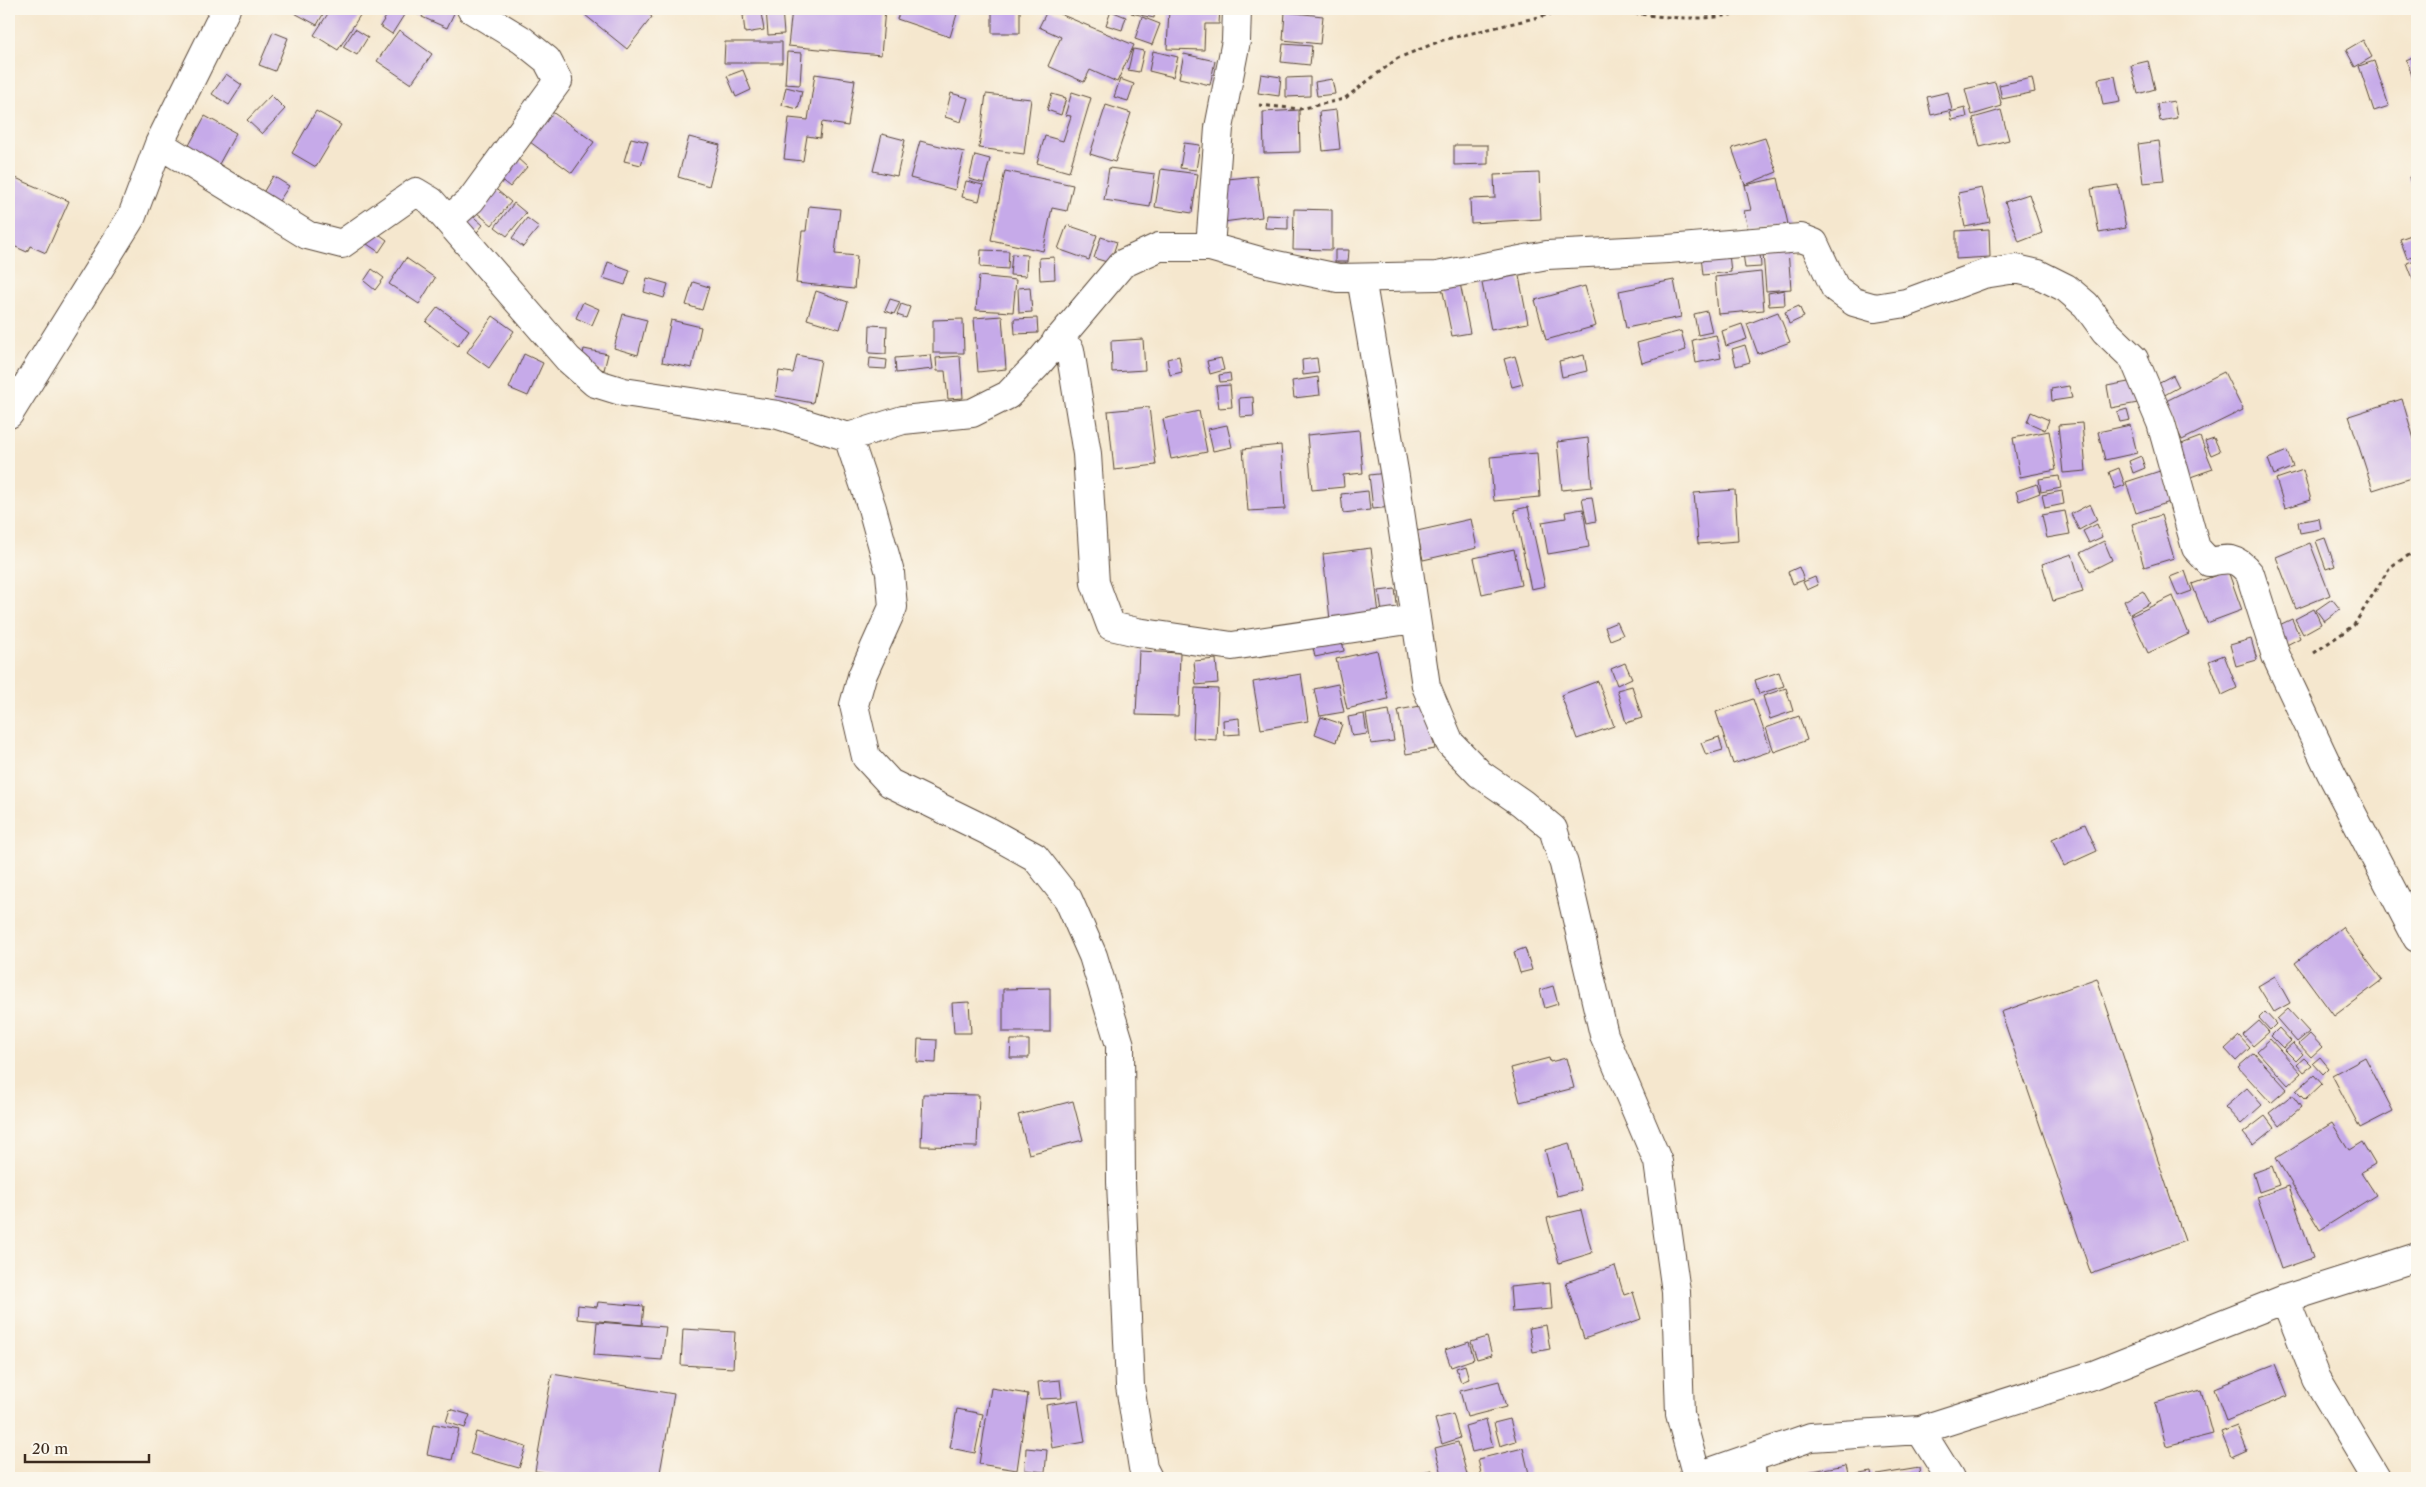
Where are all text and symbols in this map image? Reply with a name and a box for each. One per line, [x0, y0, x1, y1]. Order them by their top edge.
scale bar [25, 1432, 149, 1464]
text: 20 m [32, 1439, 68, 1458]

